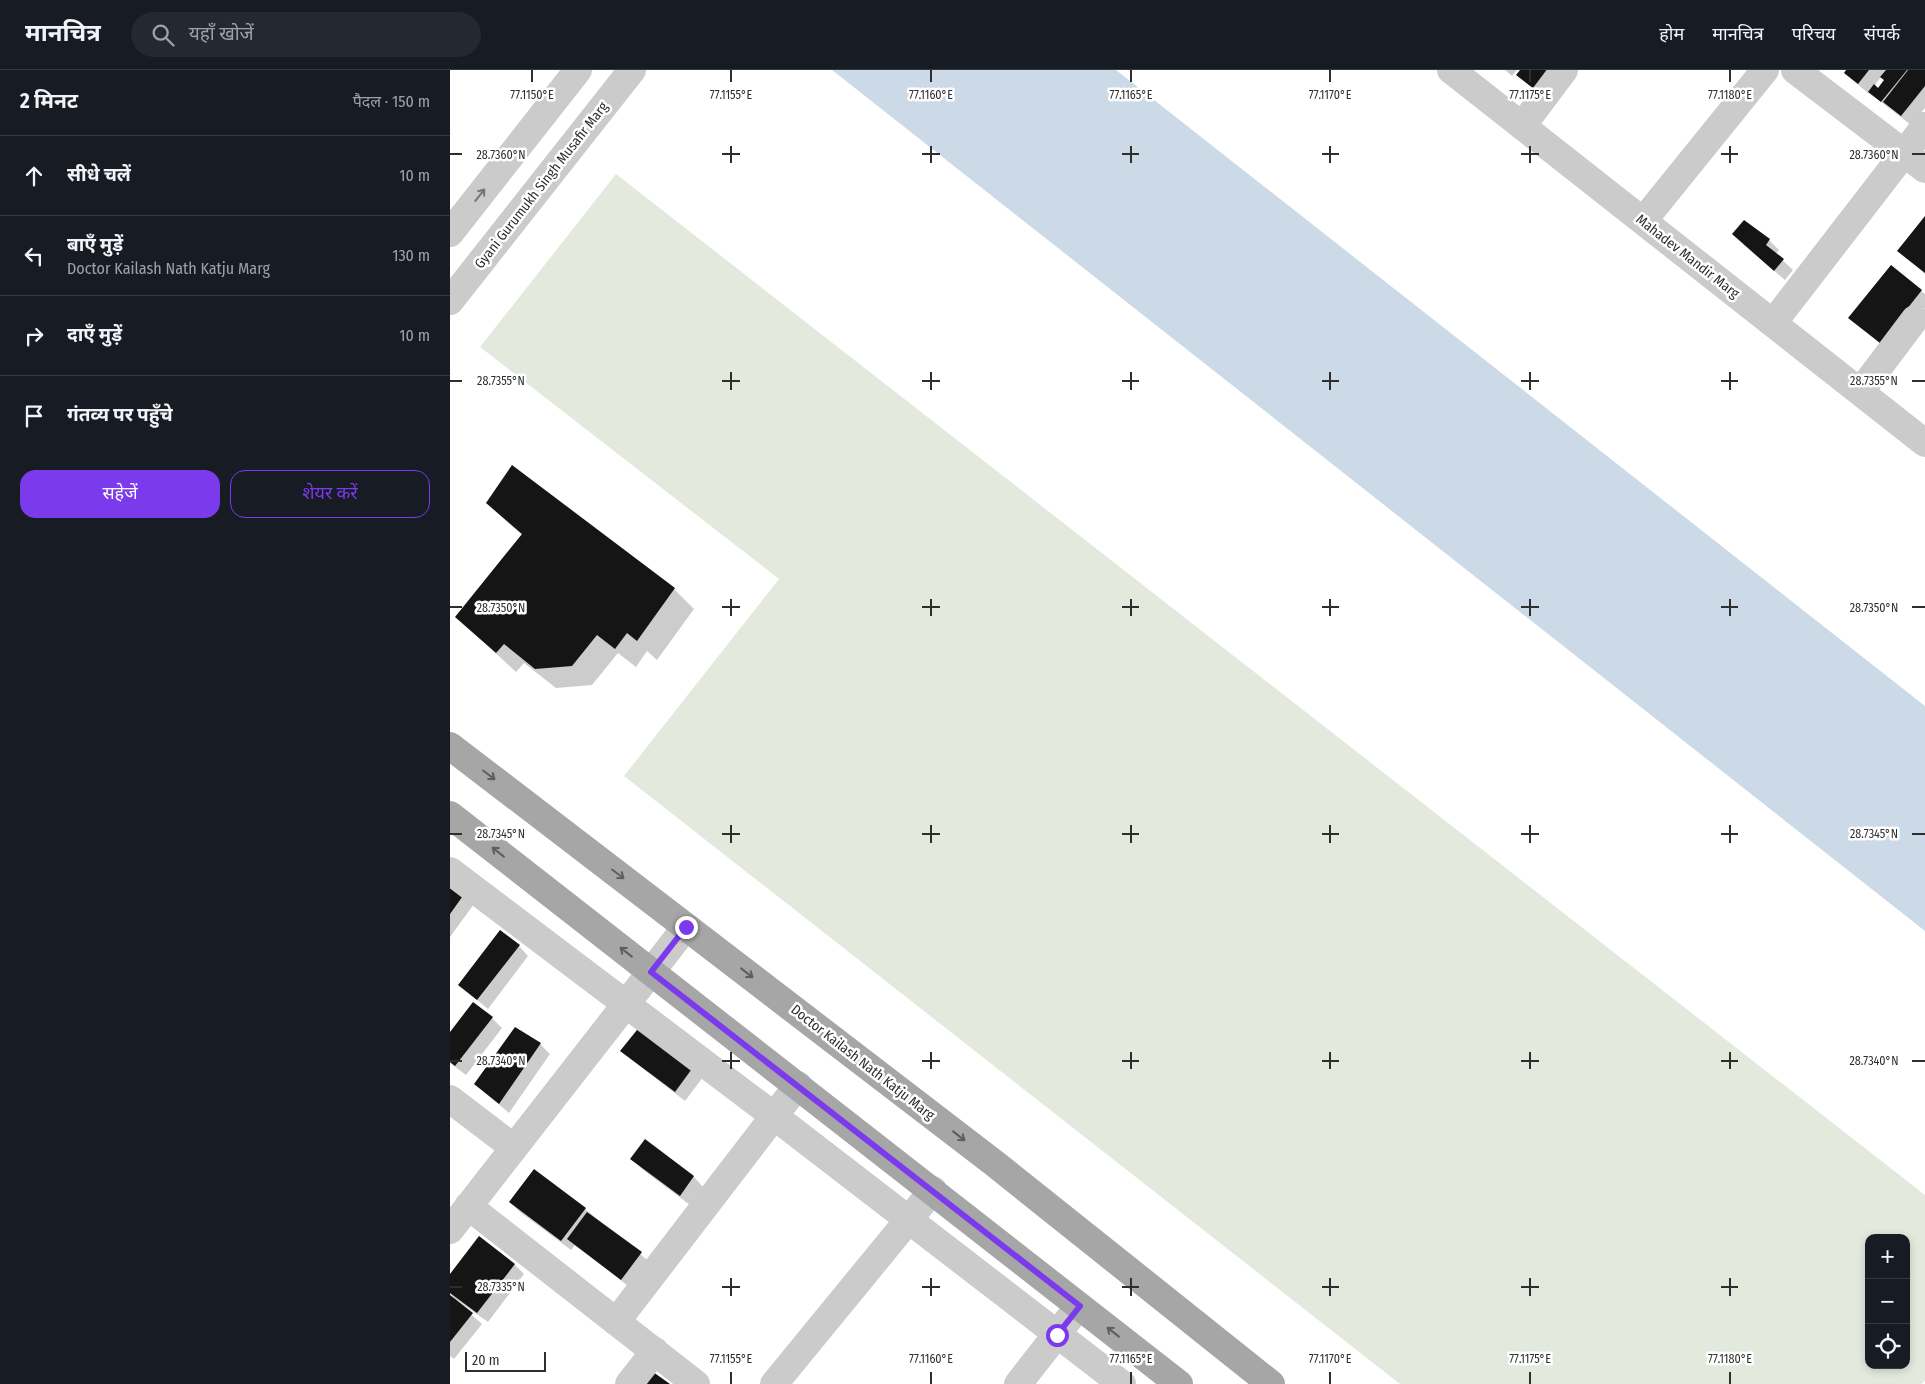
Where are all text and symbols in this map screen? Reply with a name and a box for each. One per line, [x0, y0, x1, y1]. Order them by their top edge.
search box [131, 12, 481, 57]
text: मानचित्र [25, 19, 101, 47]
icon: search [149, 21, 177, 49]
text: यहाँ खोजें [189, 22, 254, 45]
text: होम [1659, 23, 1684, 45]
text: मानचित्र [1712, 23, 1764, 45]
text: परिचय [1792, 23, 1836, 45]
text: संपर्क [1864, 23, 1900, 45]
text: 2 मिनट [20, 88, 78, 114]
text: 77.1150°E [510, 88, 554, 102]
text: 77.1155°E [710, 88, 753, 102]
text: 77.1160°E [909, 88, 953, 102]
text: 77.1165°E [1110, 88, 1153, 102]
text: 77.1170°E [1309, 88, 1352, 102]
text: 77.1175°E [1509, 88, 1551, 102]
text: 77.1180°E [1708, 88, 1752, 102]
text: पैदल · 150 m [353, 92, 430, 111]
street label: Gyani Gurumukh Singh Musafir Marg [471, 98, 612, 272]
text: 28.7360°N [476, 148, 526, 162]
text: 28.7360°N [1849, 148, 1899, 162]
icon: ahead [20, 162, 48, 190]
text: सीधे चलें [67, 163, 131, 186]
text: 10 m [399, 166, 430, 185]
one-way arrow [475, 188, 485, 202]
street label: Mahadev Mandir Marg [1633, 211, 1743, 302]
text: बाएँ मुड़ें [67, 233, 123, 256]
icon: left [20, 242, 48, 270]
text: 130 m [392, 246, 430, 265]
text: Doctor Kailash Nath Katju Marg [67, 259, 270, 278]
icon: right [20, 322, 48, 350]
text: दाएँ मुड़ें [67, 323, 122, 346]
text: 10 m [399, 326, 430, 345]
text: 28.7355°N [477, 374, 525, 388]
text: 28.7355°N [1850, 374, 1898, 388]
icon: arrive [20, 402, 48, 430]
text: गंतव्य पर पहुँचे [67, 403, 173, 426]
button: सहेजें [20, 470, 220, 518]
button: शेयर करें [230, 470, 430, 518]
text: 28.7350°N [477, 601, 525, 615]
text: 28.7350°N [1850, 601, 1898, 615]
one-way arrow [482, 770, 495, 781]
text: 28.7345°N [477, 827, 525, 841]
text: 28.7345°N [1850, 827, 1898, 841]
one-way arrow [492, 847, 505, 858]
one-way arrow [611, 869, 625, 879]
route end [675, 916, 698, 939]
one-way arrow [620, 947, 633, 958]
one-way arrow [740, 968, 754, 978]
street label: Doctor Kailash Nath Katju Marg [787, 1001, 938, 1124]
text: 28.7340°N [477, 1054, 525, 1068]
text: 28.7340°N [1850, 1054, 1898, 1068]
one-way arrow [952, 1131, 966, 1141]
map controls [1865, 1234, 1910, 1369]
button: + [1865, 1234, 1910, 1279]
button: − [1865, 1279, 1910, 1324]
text: 28.7335°N [477, 1280, 525, 1294]
route start [1046, 1324, 1069, 1347]
button: locate [1865, 1324, 1910, 1369]
one-way arrow [1107, 1327, 1120, 1338]
scale bar [465, 1349, 546, 1372]
text: 20 m [472, 1352, 500, 1369]
text: 77.1155°E [710, 1352, 753, 1366]
text: 77.1160°E [909, 1352, 953, 1366]
text: 77.1165°E [1110, 1352, 1153, 1366]
text: 77.1170°E [1309, 1352, 1352, 1366]
text: 77.1175°E [1509, 1352, 1551, 1366]
text: 77.1180°E [1708, 1352, 1752, 1366]

